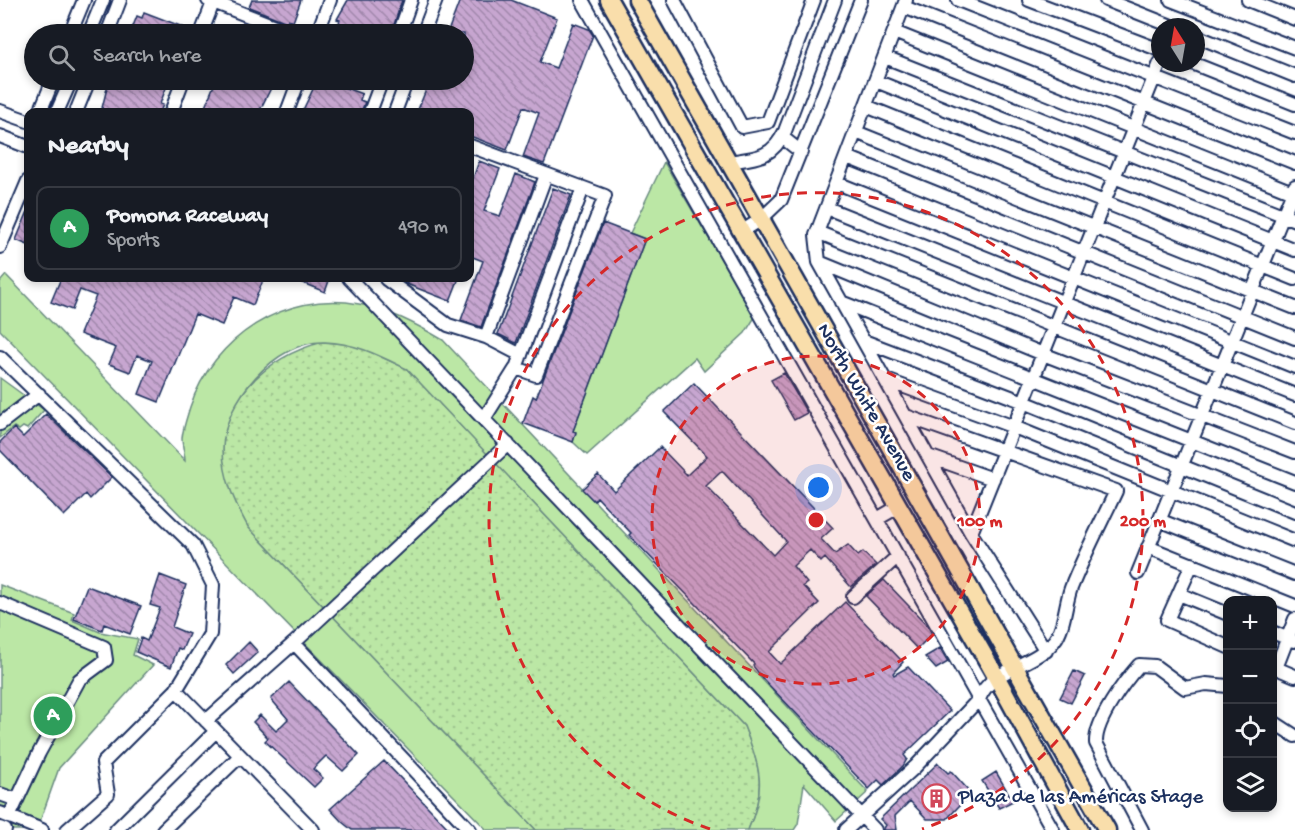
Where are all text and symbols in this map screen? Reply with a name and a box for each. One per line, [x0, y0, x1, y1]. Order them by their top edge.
north arrow [1151, 18, 1205, 72]
search box [24, 24, 474, 90]
icon: search [45, 41, 78, 74]
text: Search here [93, 44, 201, 70]
text: Nearby [48, 132, 129, 163]
text: Pomona Raceway [107, 204, 268, 230]
text: A [64, 217, 75, 240]
text: 490 m [398, 217, 448, 240]
text: Sports [107, 230, 159, 253]
street label: North White Avenue [810, 320, 921, 487]
your location [804, 473, 833, 502]
centre of rings [806, 510, 826, 530]
text: 100 m [957, 512, 1003, 533]
text: 200 m [1120, 512, 1166, 533]
map controls [1223, 596, 1277, 812]
button: + [1223, 596, 1277, 650]
button: − [1223, 650, 1277, 704]
pin: A [34, 694, 72, 738]
button: locate [1223, 704, 1277, 758]
button: layers [1223, 758, 1277, 812]
building icon: Plaza de las Américas Stage [921, 782, 953, 814]
place label: Plaza de las Américas Stage [957, 786, 1204, 811]

